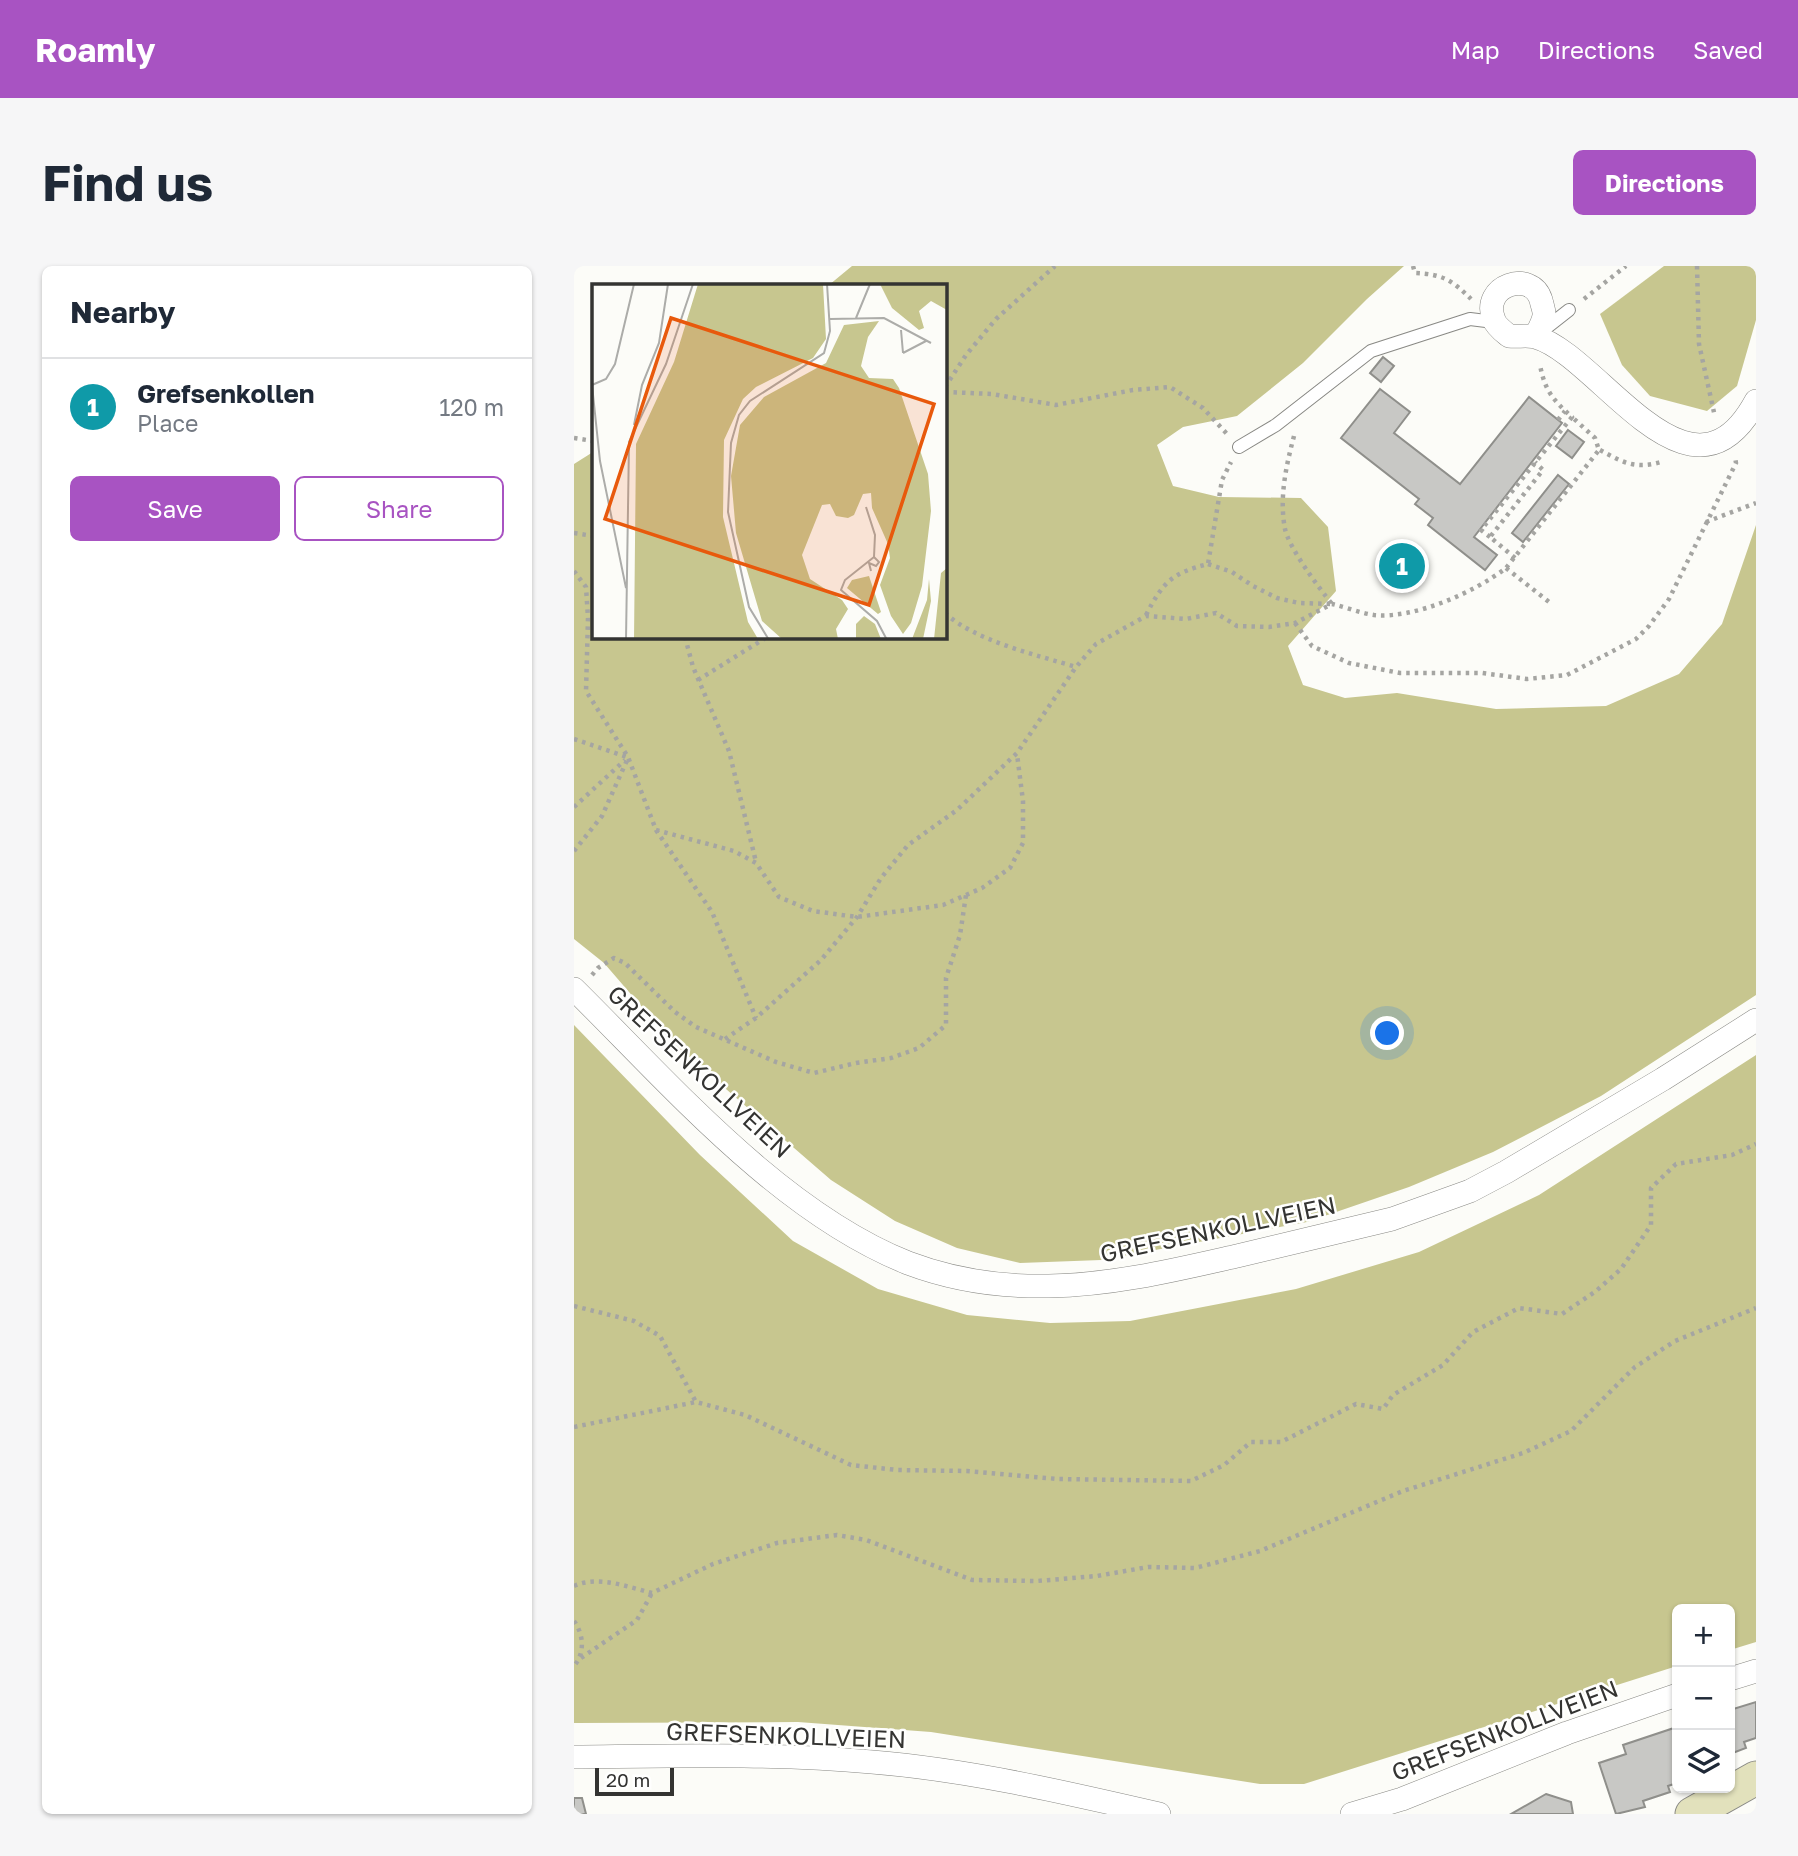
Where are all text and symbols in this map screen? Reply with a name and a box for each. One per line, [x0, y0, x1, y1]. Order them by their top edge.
text: Roamly [35, 30, 155, 69]
text: Map [1451, 35, 1500, 64]
text: Directions [1538, 35, 1655, 64]
text: Saved [1693, 35, 1763, 64]
button: Directions [1573, 150, 1756, 215]
text: Find us [42, 153, 213, 212]
inset map [592, 284, 947, 639]
text: Nearby [70, 294, 175, 330]
text: Grefsenkollen [137, 378, 315, 409]
text: 1 [87, 393, 99, 421]
text: 120 m [439, 393, 504, 421]
text: Place [137, 409, 198, 437]
button: Save [70, 476, 280, 541]
button: Share [294, 476, 504, 541]
pin: 1 [1379, 540, 1425, 592]
street label: GREFSENKOLLVEIEN [602, 978, 798, 1163]
your location [1370, 1016, 1404, 1050]
street label: GREFSENKOLLVEIEN [1097, 1189, 1338, 1268]
map controls [1672, 1604, 1735, 1793]
button: + [1672, 1604, 1735, 1667]
button: − [1672, 1667, 1735, 1730]
street label: GREFSENKOLLVEIEN [1387, 1673, 1622, 1786]
street label: GREFSENKOLLVEIEN [666, 1716, 907, 1753]
button: layers [1672, 1730, 1735, 1793]
scale bar [595, 1765, 674, 1797]
text: 20 m [606, 1768, 650, 1791]

